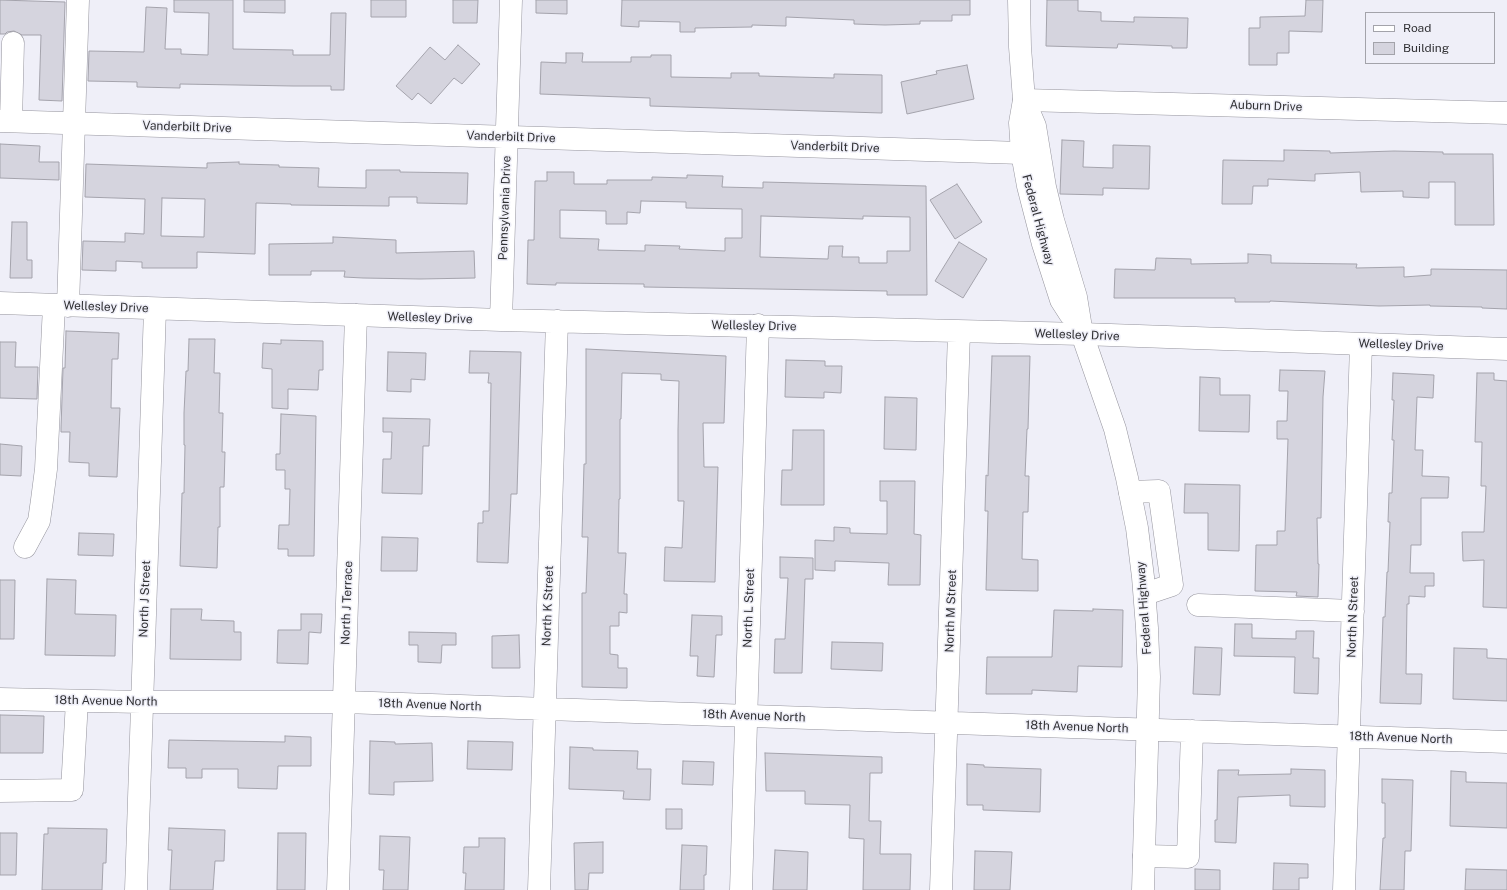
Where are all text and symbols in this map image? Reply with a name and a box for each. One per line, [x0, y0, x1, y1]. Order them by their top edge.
legend [1365, 12, 1495, 64]
text: Road [1403, 21, 1431, 35]
text: Building [1403, 41, 1449, 55]
street label: Auburn Drive [1229, 98, 1303, 114]
street label: Vanderbilt Drive [142, 118, 232, 136]
street label: Vanderbilt Drive [466, 128, 556, 146]
street label: Vanderbilt Drive [790, 138, 880, 156]
street label: Pennsylvania Drive [496, 155, 514, 261]
street label: Federal Highway [1019, 173, 1057, 267]
street label: Wellesley Drive [63, 298, 149, 316]
street label: Wellesley Drive [387, 309, 473, 327]
street label: Wellesley Drive [711, 318, 797, 334]
street label: Wellesley Drive [1034, 326, 1120, 344]
street label: Wellesley Drive [1358, 336, 1444, 354]
street label: North J Street [136, 560, 154, 638]
street label: North J Terrace [338, 561, 356, 645]
street label: Federal Highway [1134, 561, 1154, 655]
street label: North K Street [539, 565, 557, 647]
street label: North L Street [740, 568, 758, 648]
street label: North M Street [942, 569, 960, 653]
street label: North N Street [1344, 576, 1362, 658]
street label: 18th Avenue North [54, 693, 158, 709]
street label: 18th Avenue North [378, 696, 482, 714]
street label: 18th Avenue North [702, 707, 806, 725]
street label: 18th Avenue North [1025, 718, 1129, 736]
street label: 18th Avenue North [1349, 729, 1453, 747]

